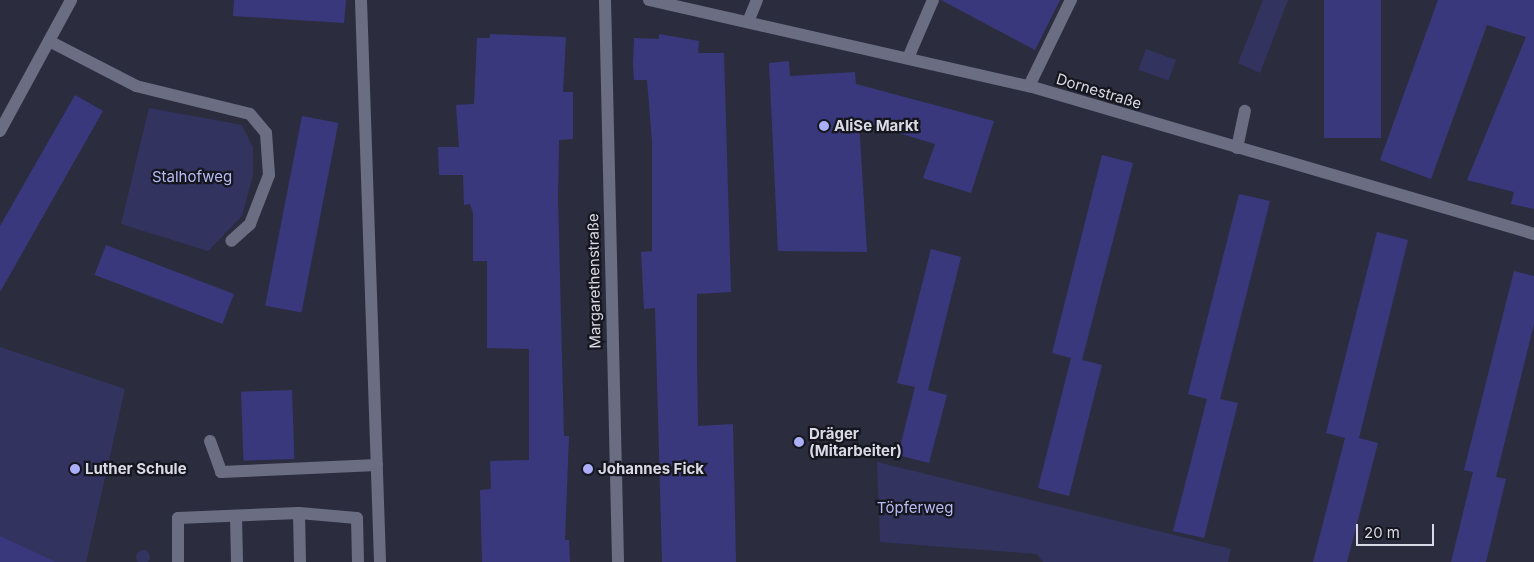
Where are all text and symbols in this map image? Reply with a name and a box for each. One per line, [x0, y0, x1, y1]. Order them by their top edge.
street label: Dornestraße [1054, 70, 1144, 112]
place label: AliSe Markt [834, 117, 919, 135]
marker: AliSe Markt [818, 120, 830, 132]
park label: Stalhofweg [152, 168, 232, 186]
street label: Margarethenstraße [584, 213, 604, 349]
place label: Dräger (Mitarbeiter) [809, 424, 902, 459]
marker: Dräger (Mitarbeiter) [793, 436, 805, 448]
place label: Luther Schule [85, 460, 187, 478]
place label: Johannes Fick [598, 460, 704, 478]
marker: Luther Schule [69, 463, 81, 475]
marker: Johannes Fick [582, 463, 594, 475]
park label: Töpferweg [877, 499, 953, 517]
scale bar [1359, 514, 1436, 546]
text: 20 m [1364, 523, 1400, 542]

